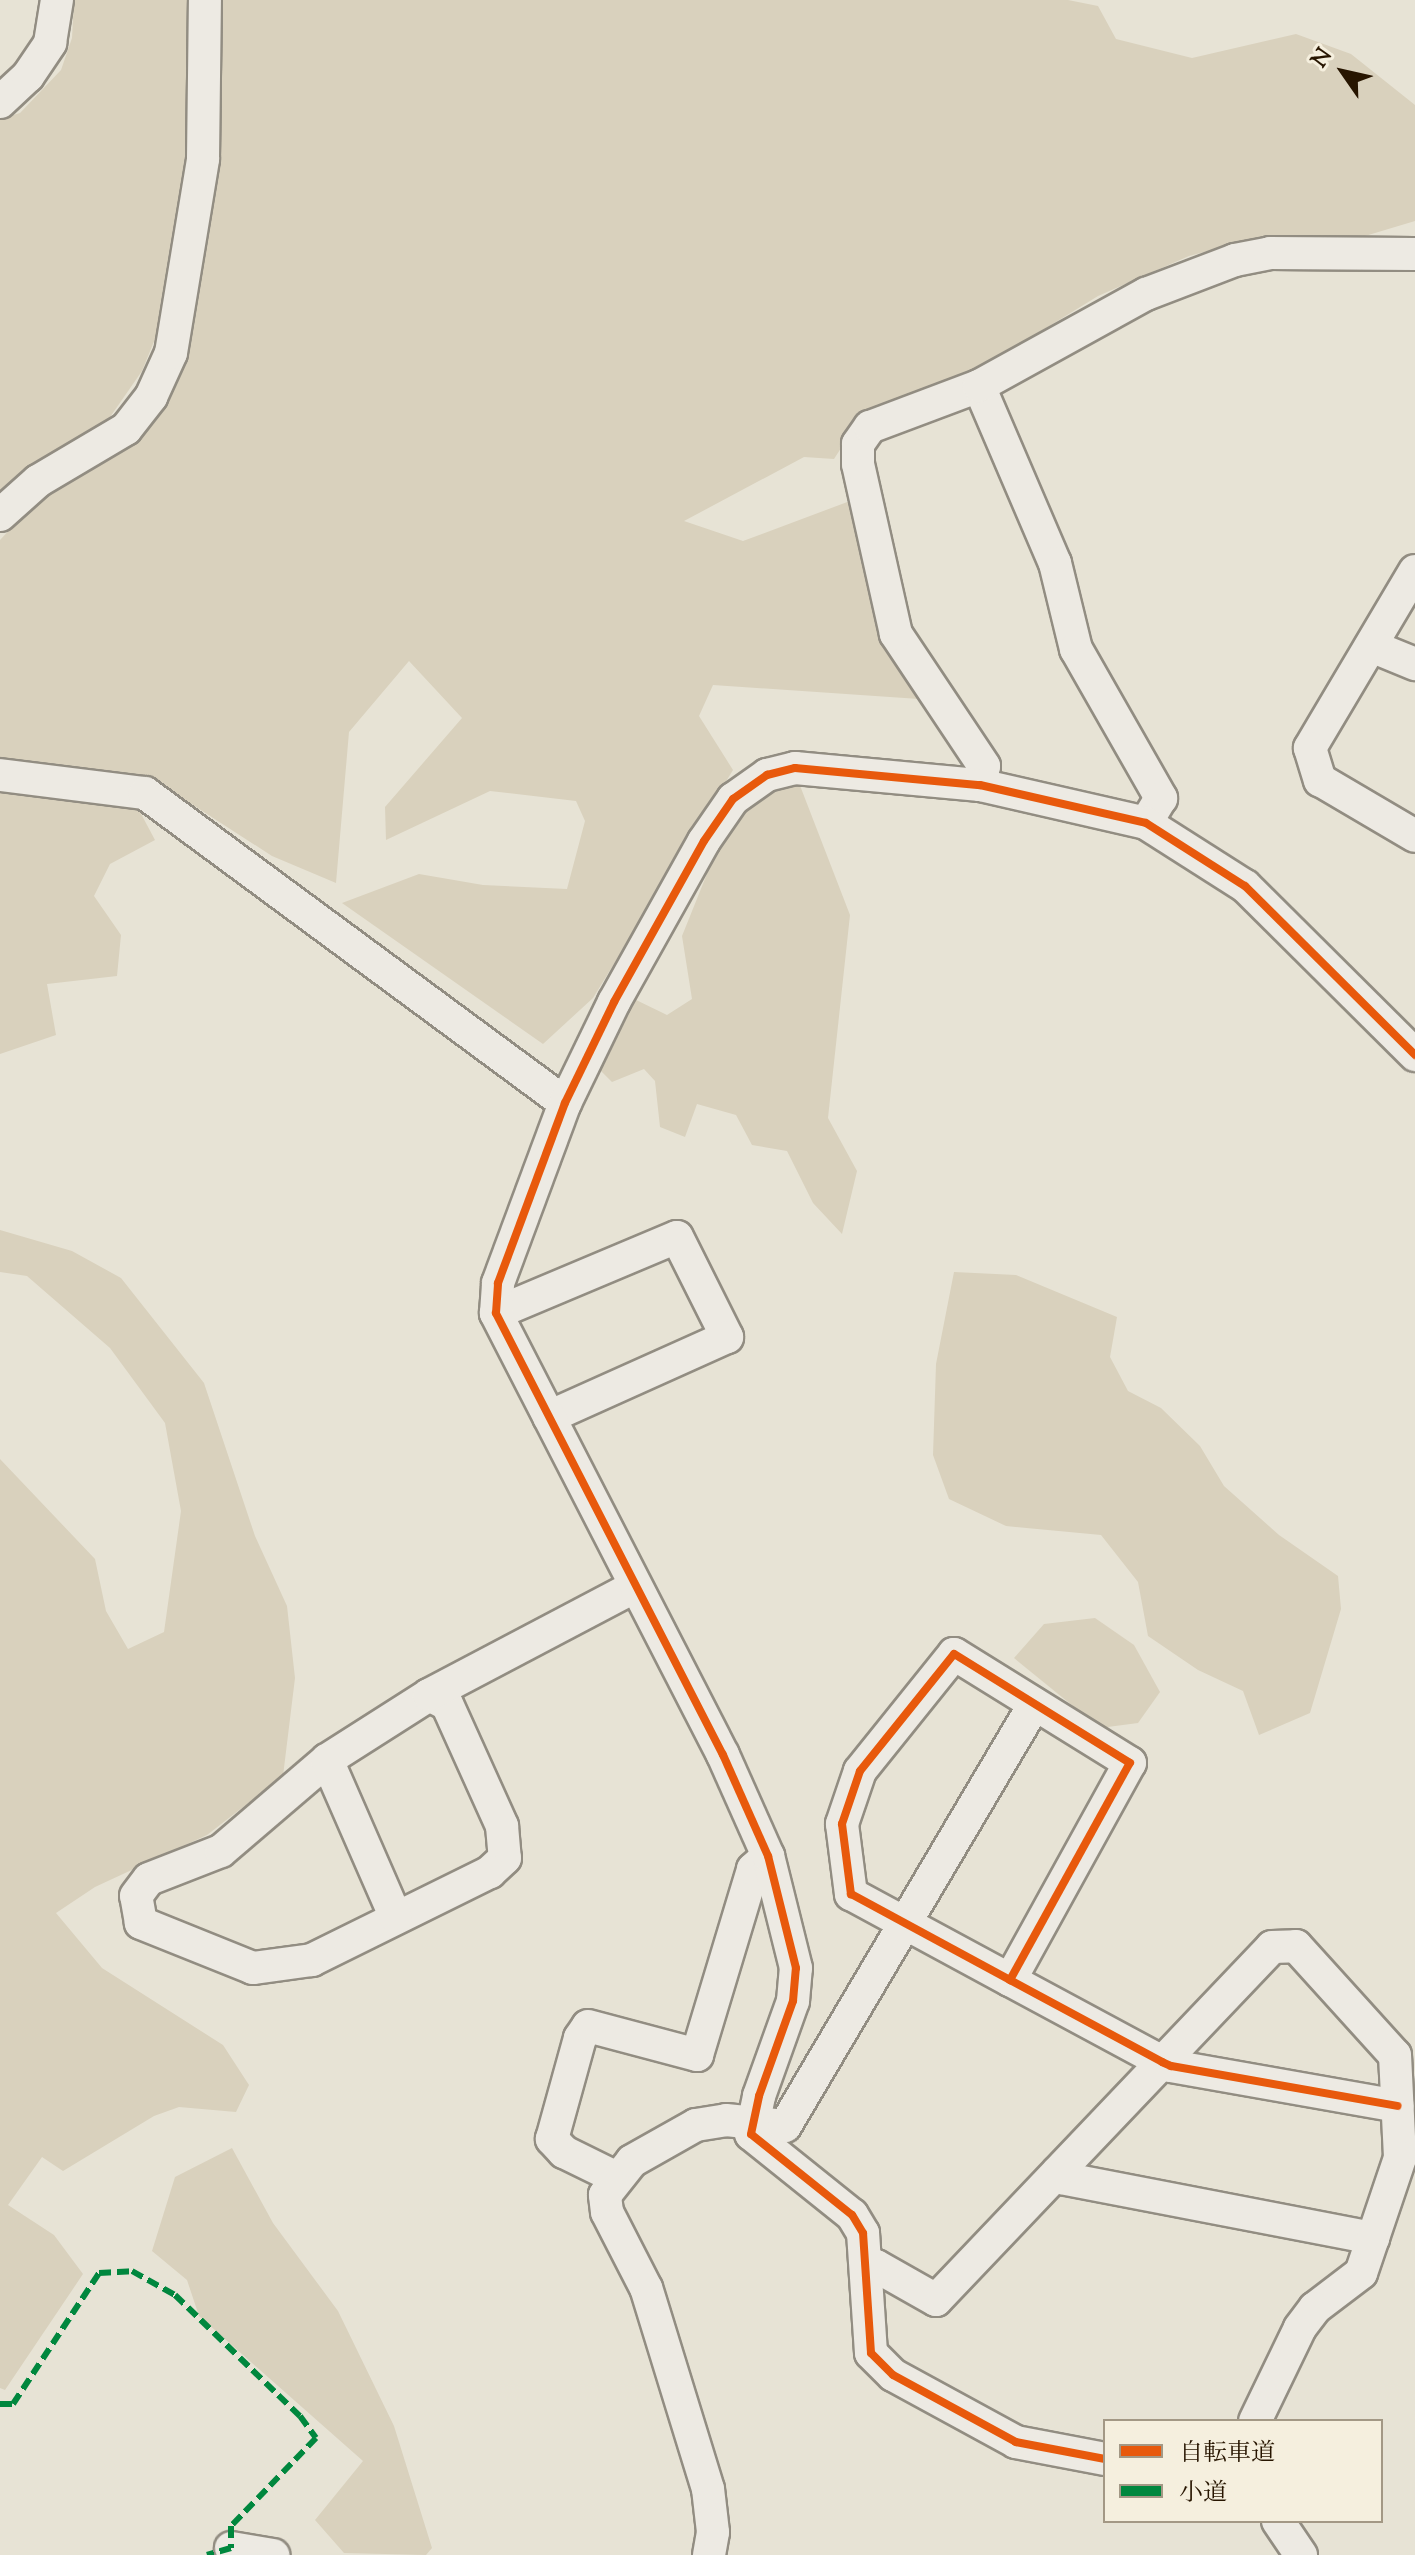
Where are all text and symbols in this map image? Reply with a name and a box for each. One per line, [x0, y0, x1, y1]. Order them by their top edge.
north arrow [1303, 32, 1383, 112]
text: N [1305, 42, 1341, 75]
legend [1103, 2419, 1383, 2523]
text: 自転車道 [1179, 2437, 1275, 2471]
text: 小道 [1179, 2477, 1227, 2511]

